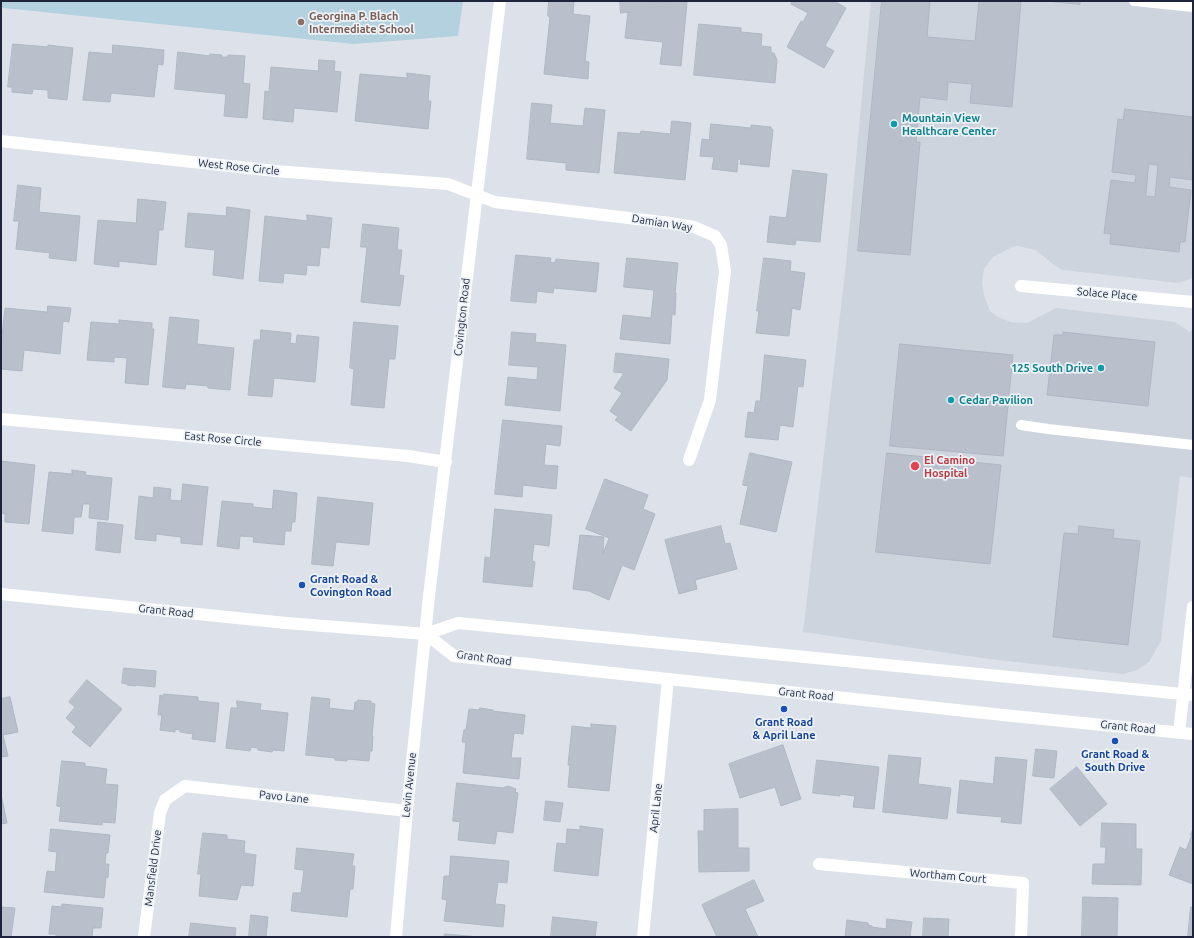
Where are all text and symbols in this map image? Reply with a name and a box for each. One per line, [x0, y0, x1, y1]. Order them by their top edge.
place label: Georgina P. Blach Intermediate School [309, 9, 414, 35]
marker: Georgina P. Blach Intermediate School [296, 17, 306, 27]
place label: Mountain View Healthcare Center [902, 111, 996, 137]
marker: Mountain View Healthcare Center [889, 119, 899, 129]
street label: West Rose Circle [198, 156, 280, 178]
street label: Damian Way [631, 212, 693, 234]
street label: Covington Road [451, 277, 473, 357]
street label: Solace Place [1076, 285, 1138, 303]
place label: 125 South Drive [1011, 361, 1093, 375]
marker: 125 South Drive [1096, 363, 1106, 373]
place label: Cedar Pavilion [959, 393, 1033, 407]
marker: Cedar Pavilion [946, 395, 956, 405]
street label: East Rose Circle [184, 429, 262, 449]
place label: El Camino Hospital [924, 453, 975, 479]
marker: El Camino Hospital [909, 460, 921, 472]
place label: Grant Road & Covington Road [310, 572, 392, 598]
marker: Grant Road & Covington Road [297, 580, 307, 590]
street label: Grant Road [138, 602, 194, 620]
street label: Grant Road [456, 648, 512, 668]
street label: Grant Road [778, 685, 834, 703]
marker: Grant Road & April Lane [779, 704, 789, 714]
place label: Grant Road & April Lane [753, 715, 815, 741]
street label: Grant Road [1100, 718, 1156, 736]
marker: Grant Road & South Drive [1110, 736, 1120, 746]
place label: Grant Road & South Drive [1081, 747, 1149, 773]
street label: Levin Avenue [399, 752, 419, 818]
street label: April Lane [647, 783, 665, 833]
street label: Pavo Lane [258, 788, 310, 806]
street label: Mansfield Drive [142, 829, 164, 907]
street label: Wortham Court [909, 866, 987, 886]

